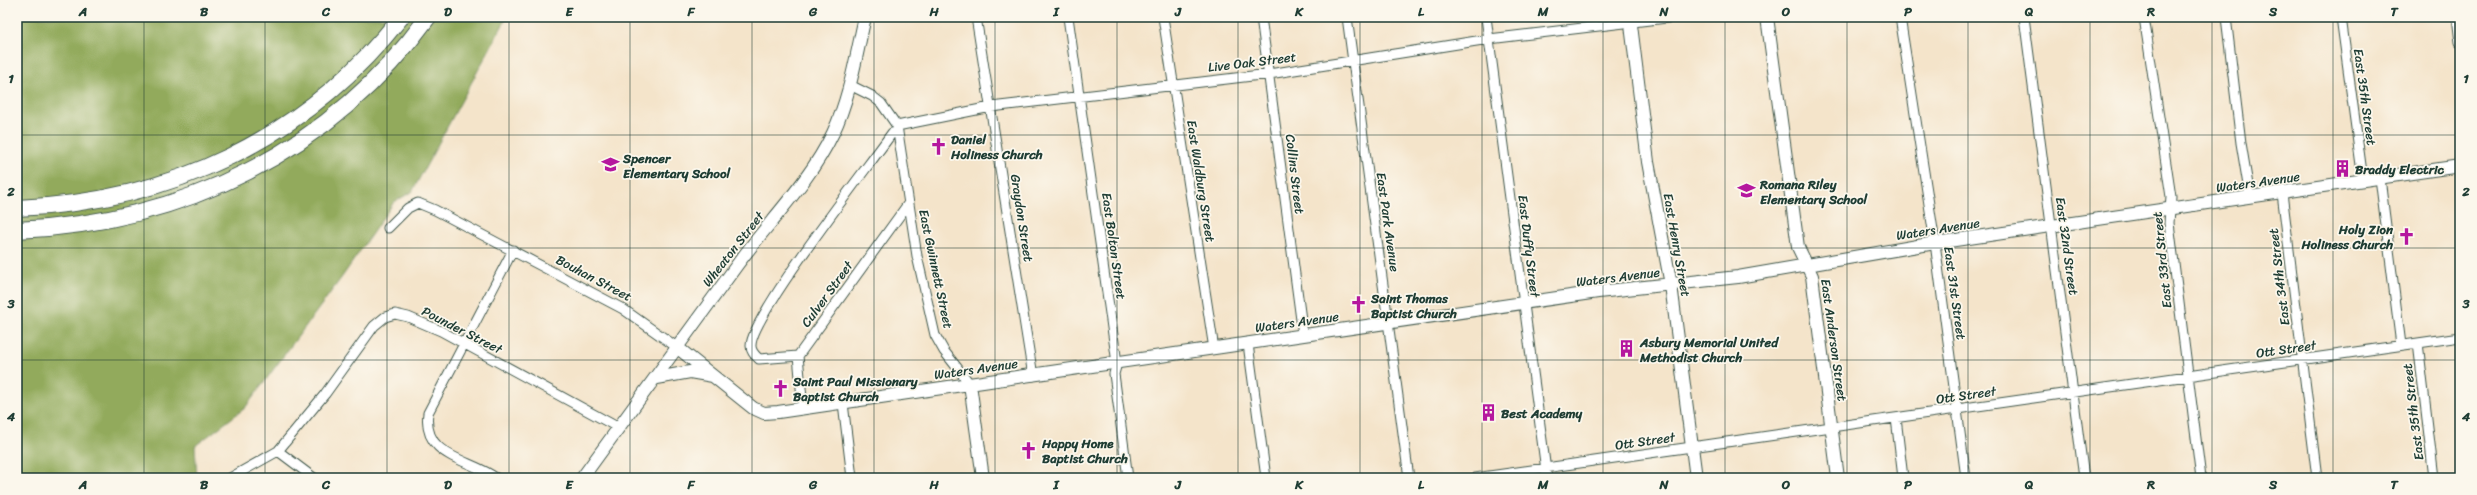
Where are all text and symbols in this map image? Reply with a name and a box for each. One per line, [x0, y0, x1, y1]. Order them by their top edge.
text: A [78, 0, 87, 23]
text: B [200, 0, 209, 23]
text: C [321, 0, 331, 23]
text: D [444, 0, 452, 23]
text: E [565, 0, 574, 23]
text: F [686, 0, 695, 23]
text: G [808, 0, 818, 23]
text: H [928, 0, 939, 23]
text: I [1052, 0, 1060, 23]
text: J [1174, 0, 1182, 23]
text: K [1294, 0, 1304, 23]
text: L [1418, 0, 1425, 23]
text: M [1537, 0, 1549, 23]
text: N [1658, 0, 1669, 23]
text: O [1781, 0, 1791, 23]
text: P [1904, 0, 1912, 23]
text: Q [2024, 0, 2034, 23]
text: R [2146, 0, 2155, 23]
text: S [2268, 0, 2278, 23]
text: T [2390, 0, 2399, 23]
street label: Live Oak Street [1207, 45, 1298, 79]
street label: East 35th Street [2347, 47, 2383, 147]
text: 1 [8, 67, 14, 90]
text: 1 [2463, 67, 2469, 90]
street label: East Waldburg Street [1180, 118, 1222, 244]
place label: Daniel Holiness Church [950, 128, 1043, 166]
street label: Collins Street [1279, 133, 1311, 216]
church icon: Daniel Holiness Church [928, 136, 948, 156]
place label: Spencer Elementary School [622, 147, 732, 185]
school or university icon: Spencer Elementary School [600, 155, 620, 175]
place label: Braddy Electric [2355, 158, 2445, 181]
building icon: Braddy Electric [2332, 159, 2352, 179]
street label: Waters Avenue [2215, 165, 2302, 199]
street label: East Park Avenue [1370, 171, 1406, 274]
street label: Graydon Street [1004, 173, 1040, 264]
place label: Romana Riley Elementary School [1759, 173, 1869, 211]
text: 2 [6, 180, 15, 203]
text: 2 [2461, 180, 2470, 203]
school or university icon: Romana Riley Elementary School [1737, 181, 1757, 201]
street label: East Bolton Street [1095, 191, 1133, 301]
street label: East Henry Street [1657, 191, 1697, 299]
street label: East Duffy Street [1511, 194, 1547, 299]
street label: East 32nd Street [2049, 195, 2085, 297]
street label: Wheaton Street [696, 206, 770, 292]
street label: East Gwinnett Street [912, 207, 960, 331]
street label: East 33rd Street [2145, 210, 2178, 309]
street label: Waters Avenue [1894, 211, 1982, 247]
place label: Holy Zion Holiness Church [2300, 218, 2394, 256]
church icon: Holy Zion Holiness Church [2396, 226, 2416, 246]
street label: East 34th Street [2262, 227, 2296, 327]
street label: East 31st Street [1937, 245, 1973, 342]
street label: Bouhan Street [552, 248, 636, 308]
street label: Culver Street [795, 255, 860, 332]
street label: Waters Avenue [1575, 260, 1662, 294]
street label: East Anderson Street [1814, 277, 1854, 403]
place label: Saint Thomas Baptist Church [1370, 287, 1457, 325]
text: 3 [6, 292, 15, 315]
text: 3 [2461, 292, 2470, 315]
church icon: Saint Thomas Baptist Church [1348, 295, 1368, 315]
street label: Pounder Street [418, 300, 507, 361]
street label: Waters Avenue [1254, 305, 1341, 339]
place label: Asbury Memorial United Methodist Church [1639, 331, 1779, 369]
street label: Ott Street [2255, 333, 2318, 365]
building icon: Asbury Memorial United Methodist Church [1617, 339, 1637, 359]
street label: Waters Avenue [933, 352, 1020, 386]
street label: East 35th Street [2396, 362, 2430, 462]
place label: Saint Paul Missionary Baptist Church [792, 370, 919, 408]
church icon: Saint Paul Missionary Baptist Church [770, 378, 790, 398]
street label: Ott Street [1935, 379, 1998, 411]
place label: Best Academy [1501, 402, 1583, 425]
building icon: Best Academy [1478, 403, 1498, 423]
text: 4 [6, 405, 16, 428]
text: 4 [2461, 405, 2471, 428]
street label: Ott Street [1614, 425, 1677, 457]
place label: Happy Home Baptist Church [1041, 432, 1128, 470]
church icon: Happy Home Baptist Church [1019, 440, 1039, 460]
text: A [78, 473, 87, 495]
text: B [200, 473, 209, 495]
text: C [321, 473, 331, 495]
text: D [444, 473, 452, 495]
text: E [565, 473, 574, 495]
text: F [686, 473, 695, 495]
text: G [808, 473, 818, 495]
text: H [928, 473, 939, 495]
text: I [1052, 473, 1060, 495]
text: J [1174, 473, 1182, 495]
text: K [1294, 473, 1304, 495]
text: L [1418, 473, 1425, 495]
text: M [1537, 473, 1549, 495]
text: N [1658, 473, 1669, 495]
text: O [1781, 473, 1791, 495]
text: P [1904, 473, 1912, 495]
text: Q [2024, 473, 2034, 495]
text: R [2146, 473, 2155, 495]
text: S [2268, 473, 2278, 495]
text: T [2390, 473, 2399, 495]

